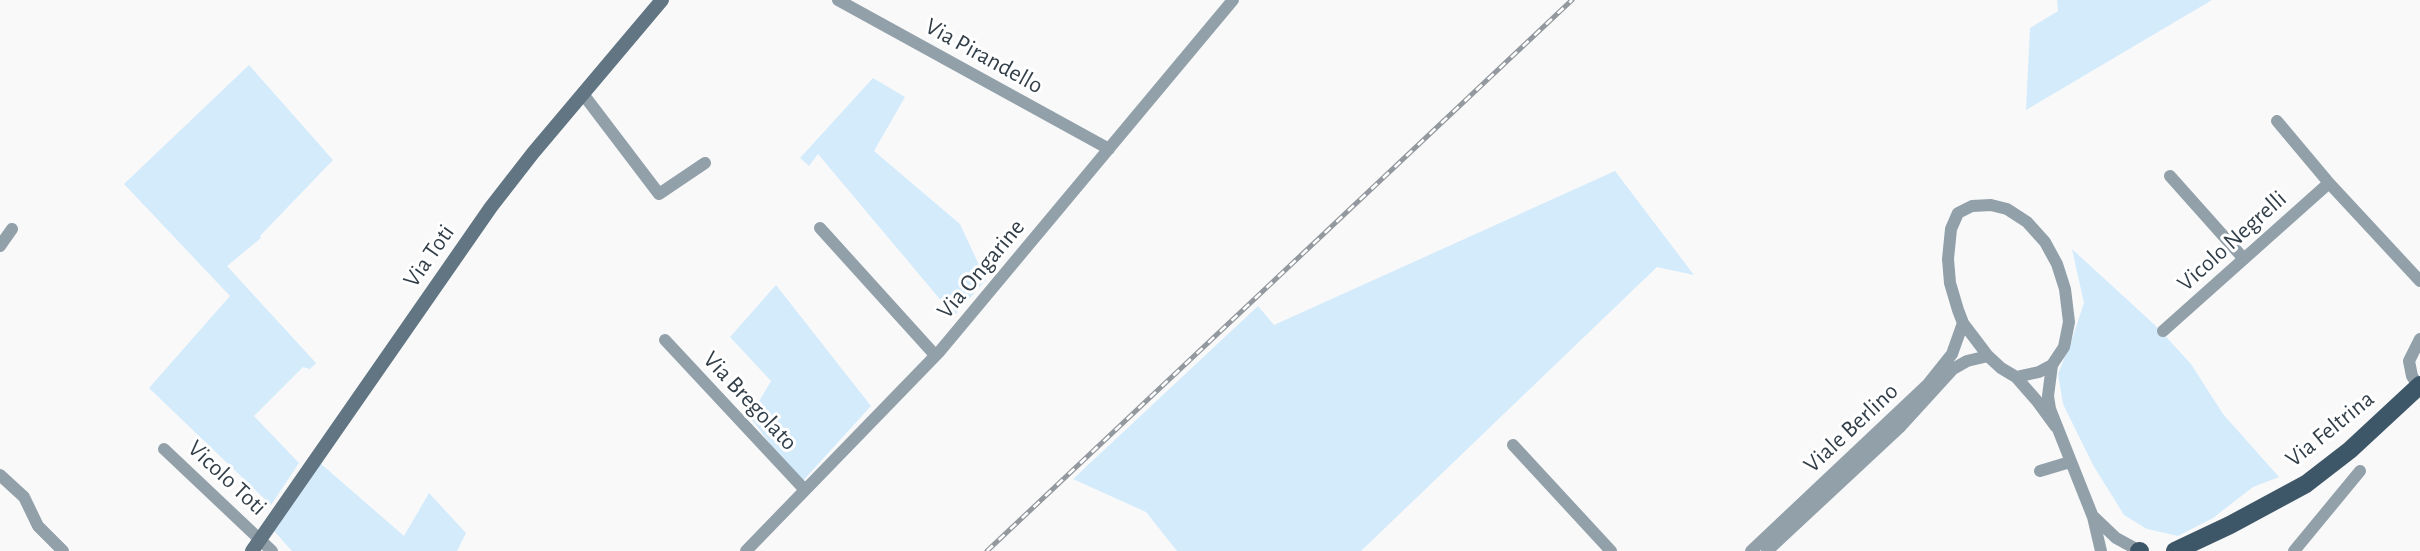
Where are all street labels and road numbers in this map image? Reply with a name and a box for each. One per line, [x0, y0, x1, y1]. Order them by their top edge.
street label: Via Pirandello [920, 12, 1048, 100]
street label: Vicolo Negrelli [2171, 184, 2293, 298]
street label: Via Ongarine [931, 213, 1031, 325]
street label: Via Toti [397, 219, 461, 293]
street label: Via Bregolato [697, 345, 803, 457]
street label: Viale Berlino [1798, 377, 1904, 479]
street label: Via Feltrina [2280, 385, 2380, 473]
street label: Vicolo Toti [182, 434, 272, 522]

